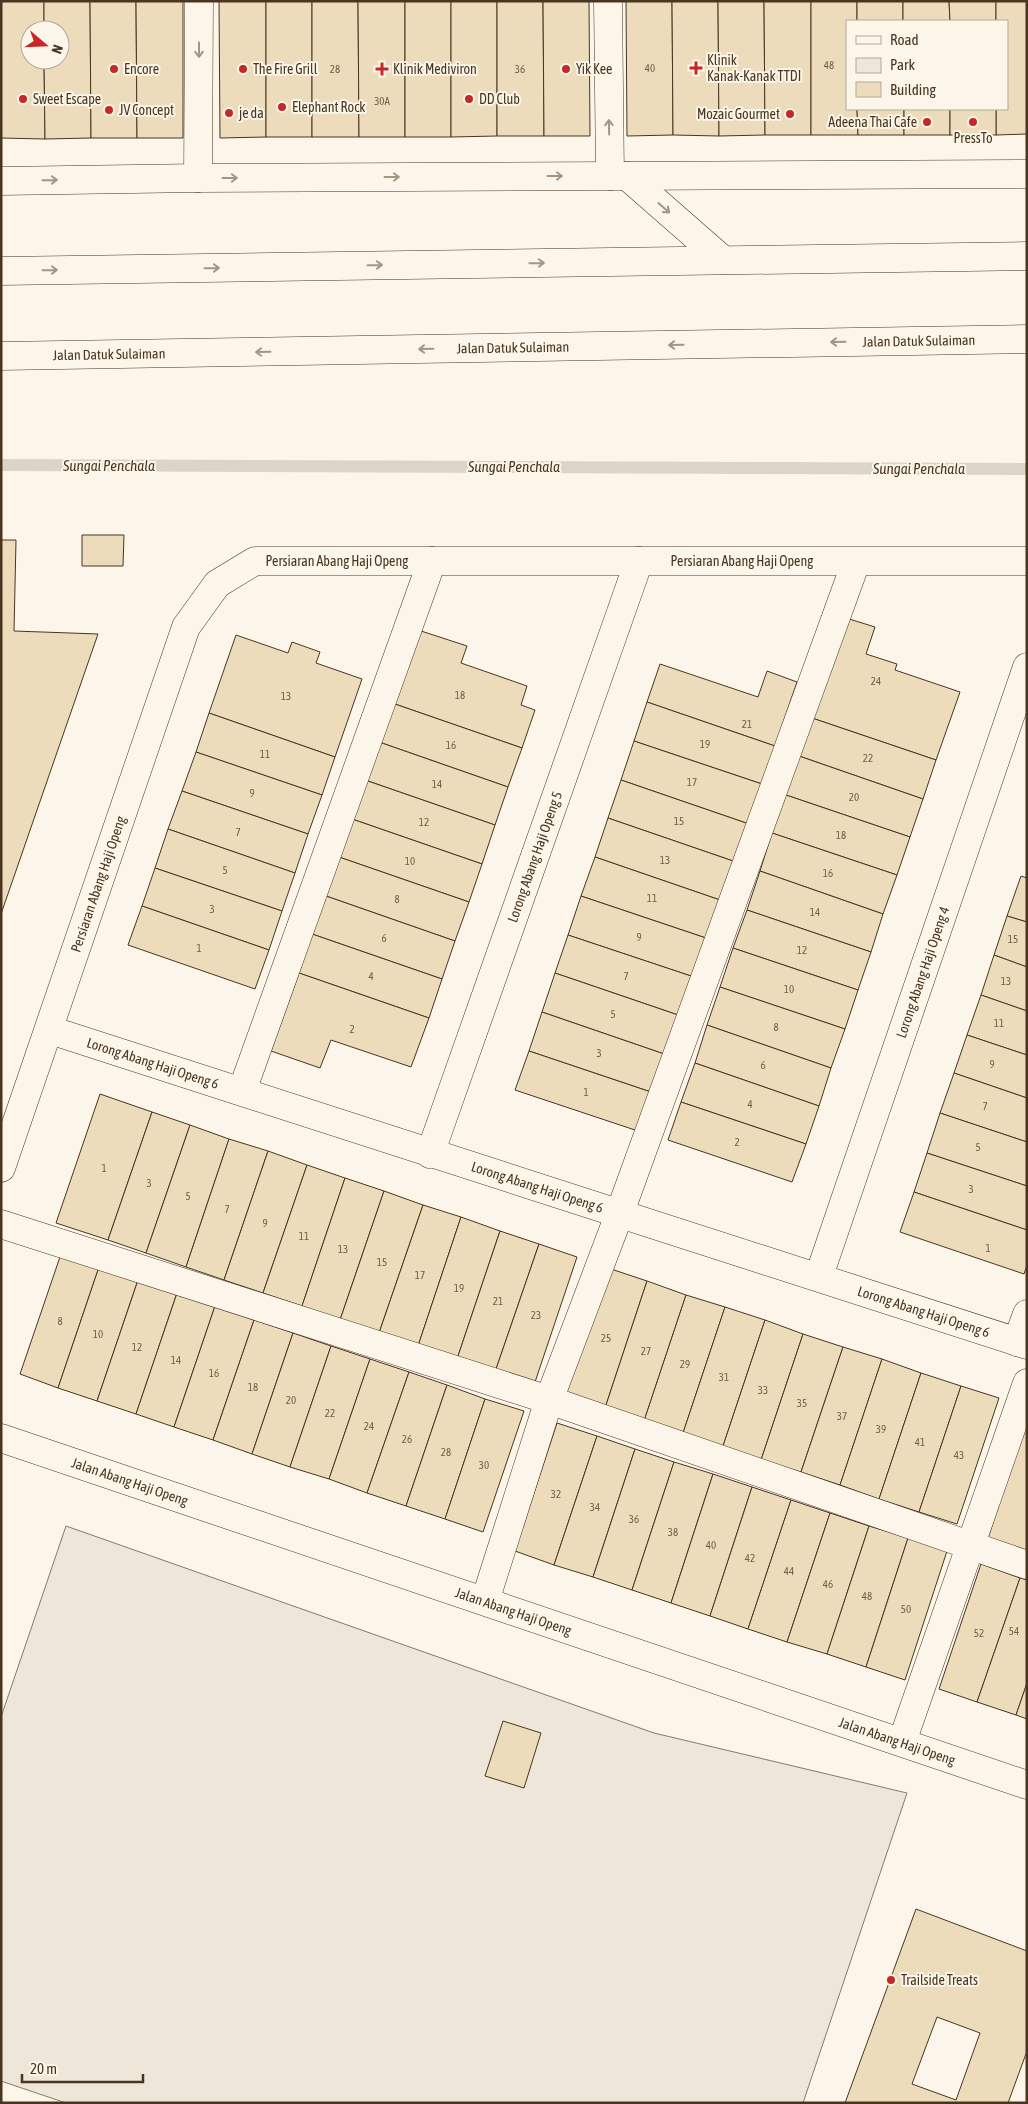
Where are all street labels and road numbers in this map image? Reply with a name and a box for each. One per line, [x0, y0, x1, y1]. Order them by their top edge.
street label: Jalan Datuk Sulaiman [862, 332, 975, 350]
street label: Jalan Datuk Sulaiman [456, 339, 569, 356]
street label: Jalan Datuk Sulaiman [52, 345, 165, 363]
street label: Persiaran Abang Haji Openg [265, 553, 408, 569]
street label: Persiaran Abang Haji Openg [670, 553, 813, 569]
street label: Lorong Abang Haji Openg 5 [504, 789, 565, 925]
street label: Persiaran Abang Haji Openg [67, 814, 129, 954]
street label: Lorong Abang Haji Openg 4 [893, 904, 953, 1040]
street label: Lorong Abang Haji Openg 6 [85, 1034, 221, 1092]
street label: Lorong Abang Haji Openg 6 [469, 1158, 606, 1216]
street label: Lorong Abang Haji Openg 6 [856, 1283, 992, 1341]
street label: Jalan Abang Haji Openg [70, 1454, 190, 1509]
street label: Jalan Abang Haji Openg [453, 1584, 574, 1638]
street label: Jalan Abang Haji Openg [837, 1714, 957, 1768]

